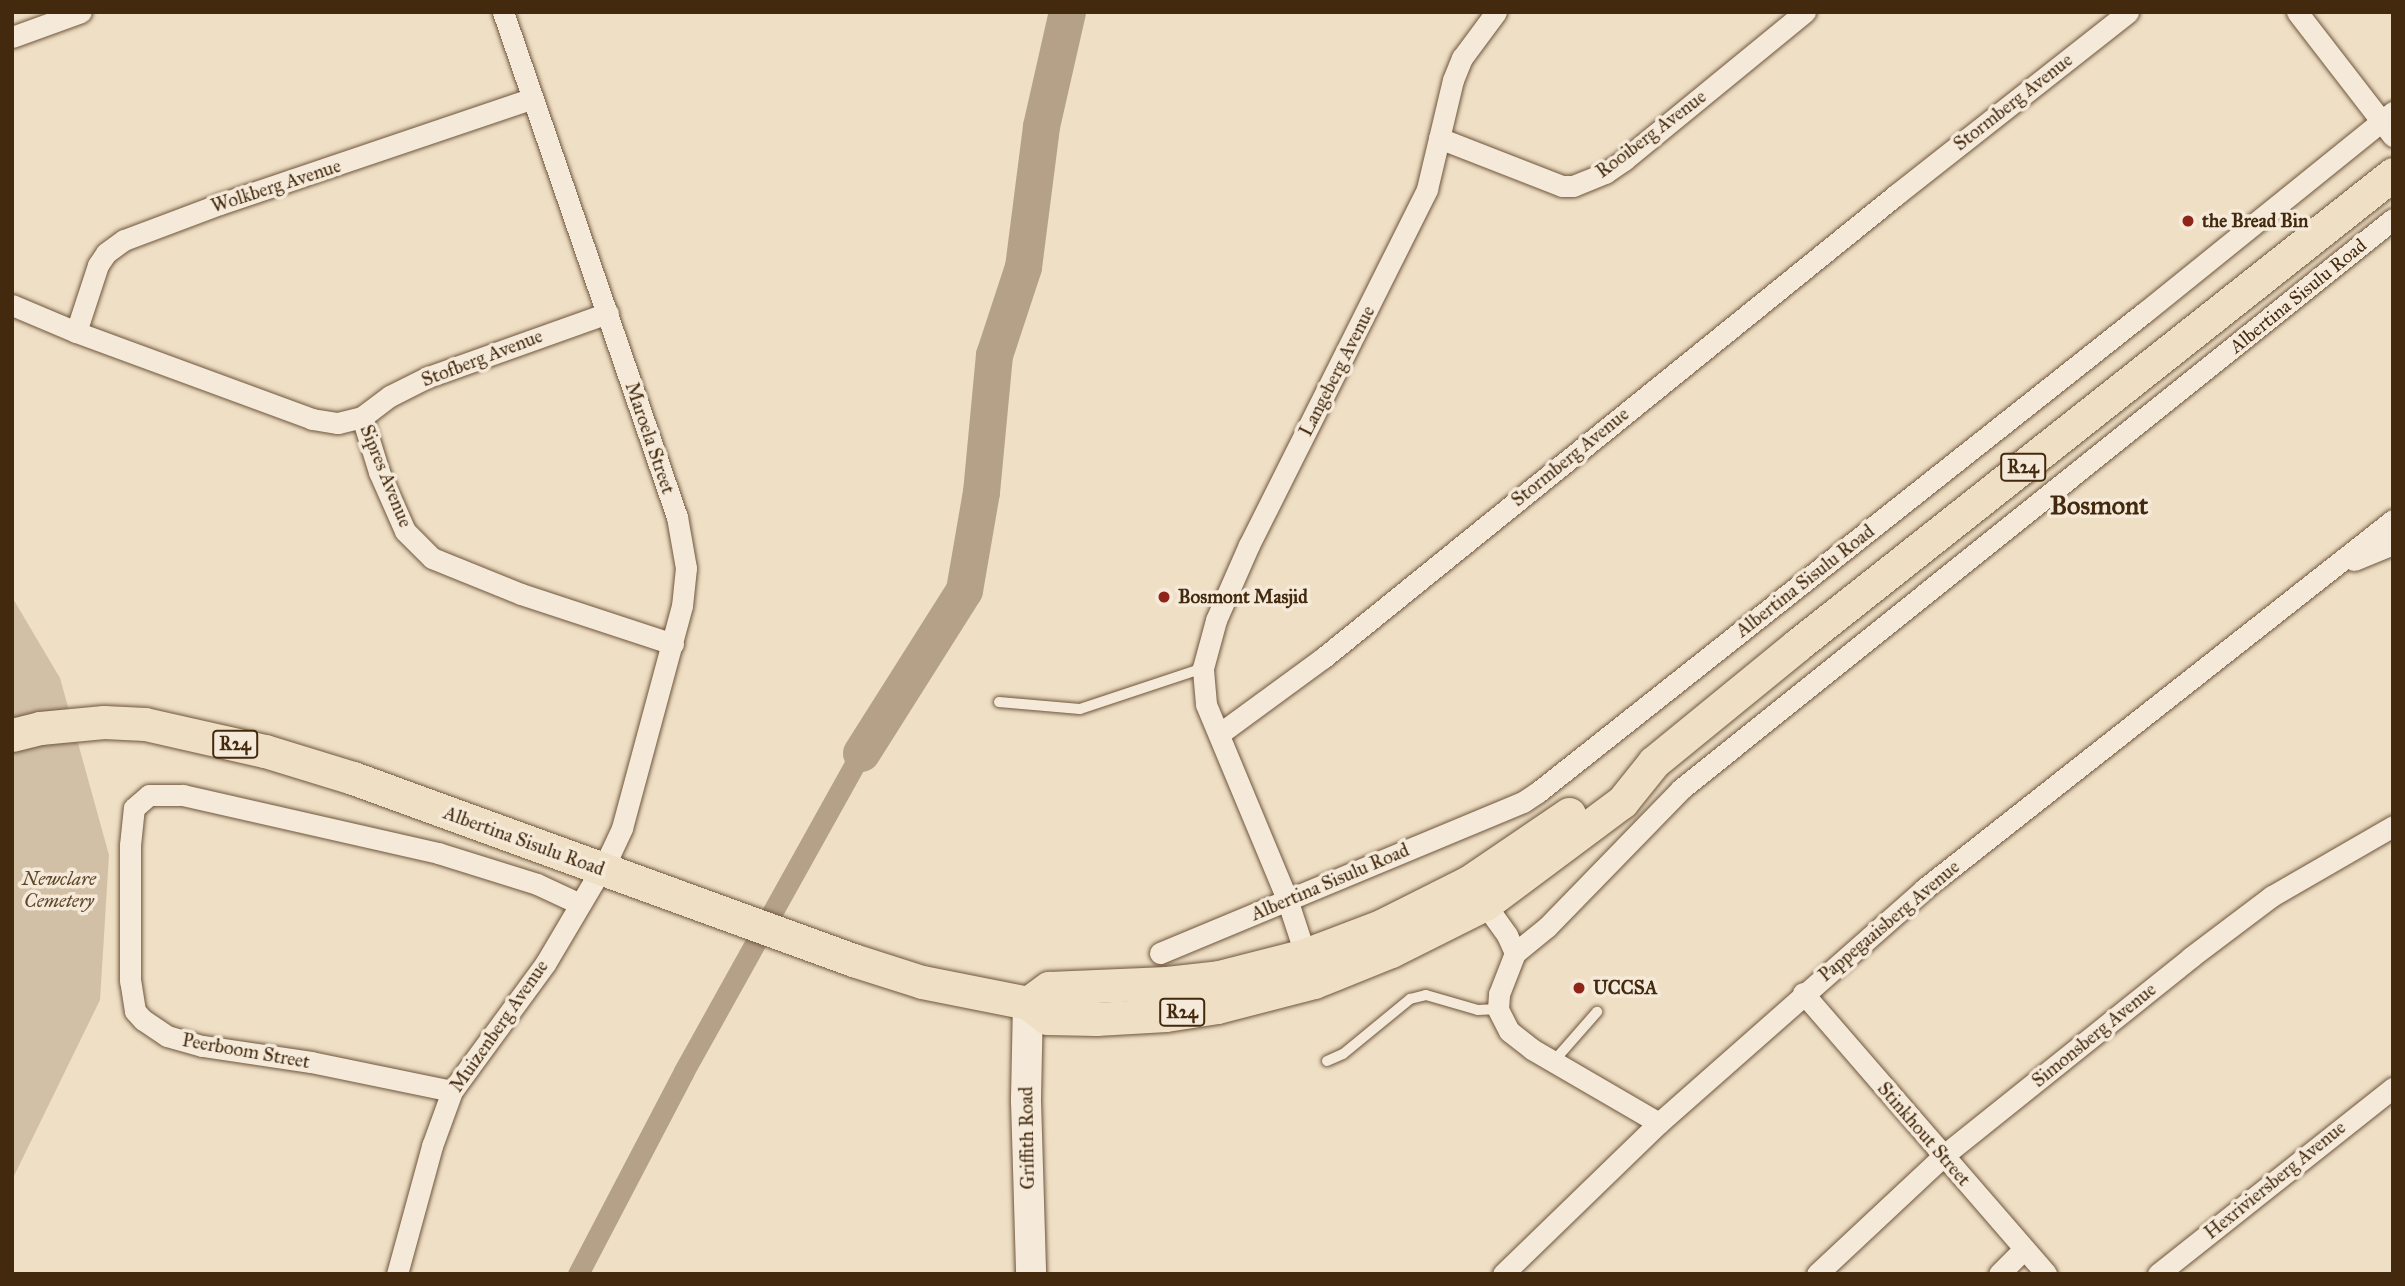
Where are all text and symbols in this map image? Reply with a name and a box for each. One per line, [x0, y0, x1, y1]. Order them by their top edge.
street label: Stormberg Avenue [1949, 49, 2077, 155]
street label: Rooiberg Avenue [1591, 85, 1711, 183]
street label: Wolkberg Avenue [208, 154, 344, 218]
place label: the Bread Bin [2202, 210, 2308, 232]
marker: the Bread Bin [2180, 213, 2196, 229]
street label: Albertina Sisulu Road [2225, 234, 2371, 358]
street label: Langeberg Avenue [1294, 302, 1380, 440]
street label: Stofberg Avenue [418, 324, 546, 392]
street label: Maroela Street [620, 379, 680, 497]
street label: Stormberg Avenue [1507, 403, 1633, 511]
street label: Sipres Avenue [355, 421, 417, 531]
road number: R24 [1998, 452, 2048, 481]
district label: Bosmont [2050, 490, 2148, 522]
street label: Albertina Sisulu Road [1731, 520, 1879, 642]
place label: Bosmont Masjid [1178, 586, 1308, 608]
marker: Bosmont Masjid [1156, 589, 1172, 605]
road number: R24 [210, 730, 260, 758]
street label: Albertina Sisulu Road [440, 801, 608, 881]
street label: Albertina Sisulu Road [1248, 838, 1412, 926]
street label: Pappegaaisberg Avenue [1814, 855, 1964, 987]
park label: Newclare Cemetery [22, 868, 96, 912]
street label: Muizenberg Avenue [445, 956, 553, 1096]
place label: UCCSA [1593, 977, 1657, 999]
street label: Simonsberg Avenue [2027, 978, 2161, 1092]
marker: UCCSA [1571, 980, 1587, 996]
road number: R24 [1158, 998, 1206, 1027]
street label: Peerboom Street [180, 1029, 312, 1073]
street label: Stinkhout Street [1873, 1077, 1975, 1191]
street label: Griffith Road [1015, 1086, 1039, 1190]
street label: Hexriviersberg Avenue [2200, 1116, 2350, 1244]

